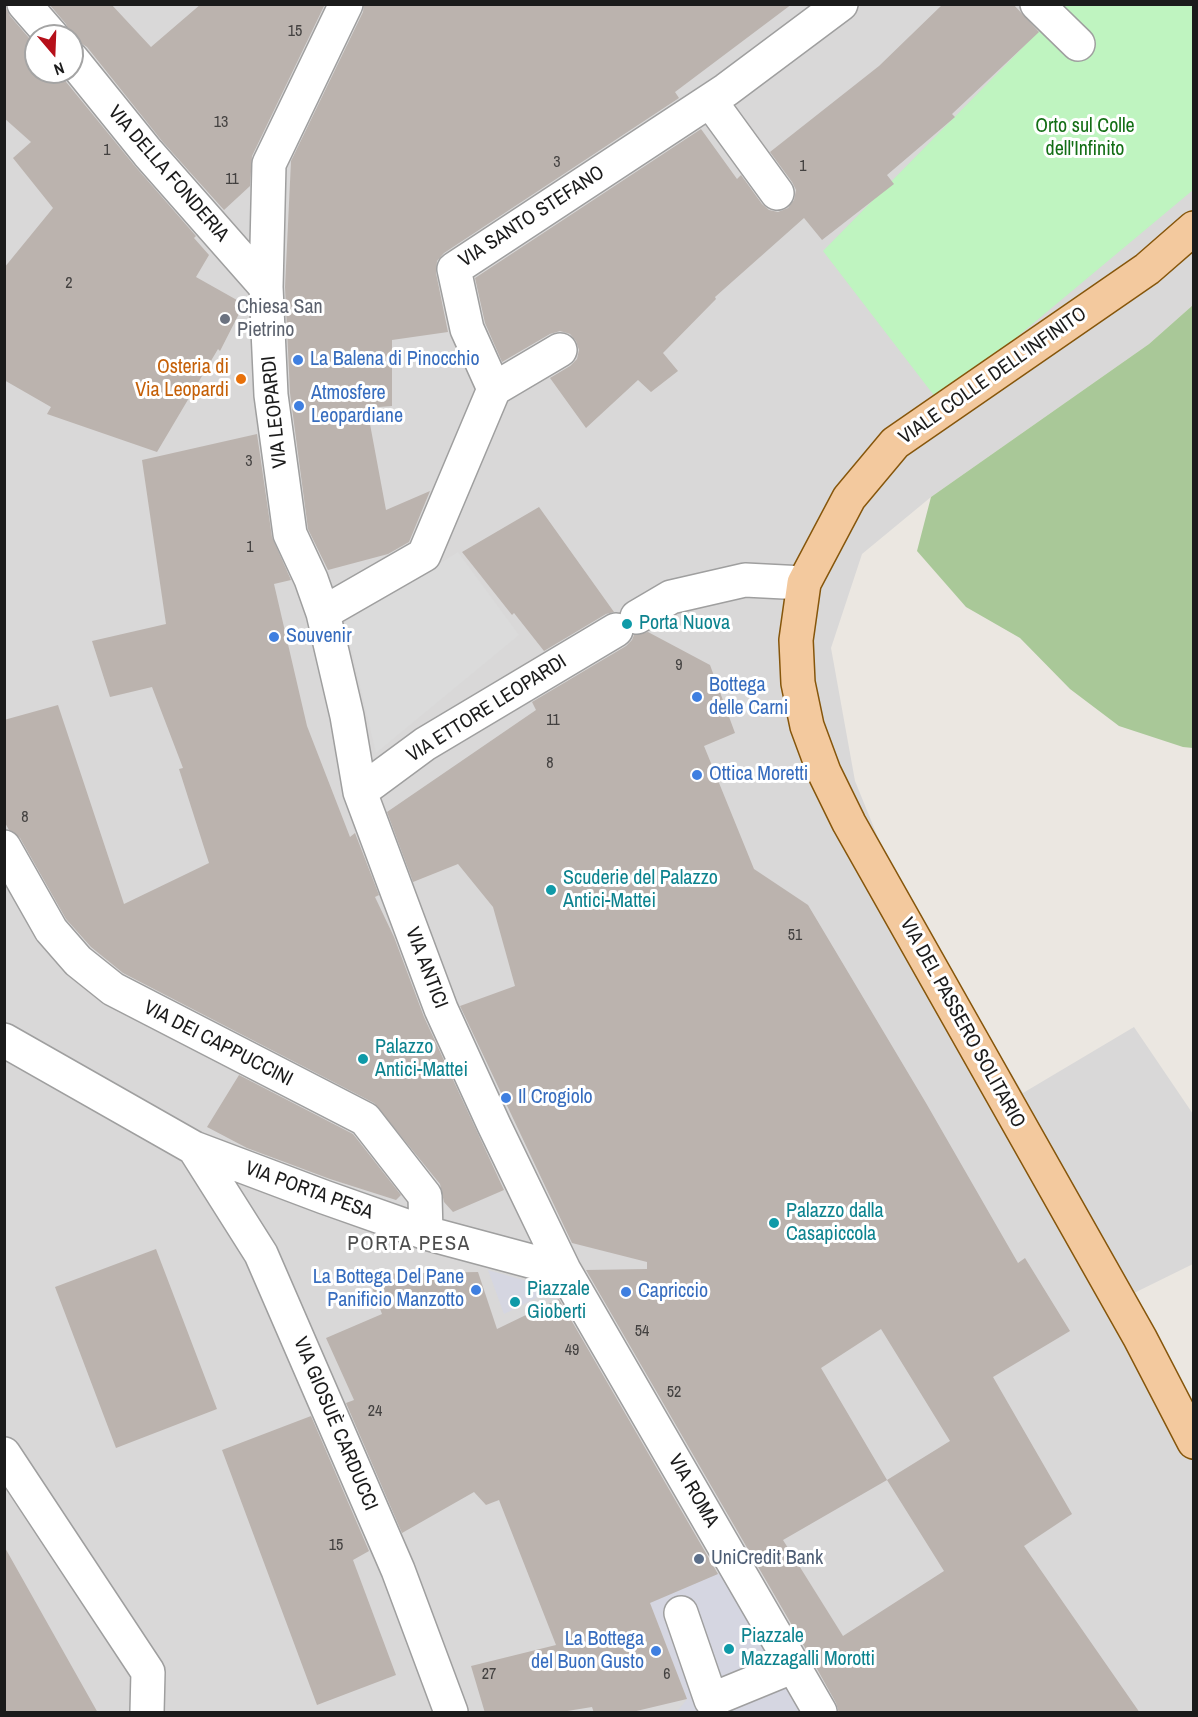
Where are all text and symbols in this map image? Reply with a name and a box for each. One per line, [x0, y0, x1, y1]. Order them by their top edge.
house number: 15 [288, 22, 302, 42]
north arrow [24, 24, 84, 84]
text: N [51, 57, 67, 81]
street label: VIA DELLA FONDERIA [102, 101, 234, 247]
house number: 13 [214, 113, 228, 133]
park label: Orto sul Colle dell'Infinito [1035, 115, 1135, 162]
house number: 1 [103, 141, 111, 161]
house number: 3 [553, 153, 561, 173]
house number: 1 [799, 157, 807, 177]
street label: VIA SANTO STEFANO [455, 161, 609, 273]
house number: 11 [225, 170, 239, 190]
house number: 2 [65, 274, 73, 294]
place label: Chiesa San Pietrino [237, 296, 323, 343]
street label: VIALE COLLE DELL'INFINITO [895, 302, 1091, 450]
marker: Chiesa San Pietrino [218, 312, 232, 326]
place label: La Balena di Pinocchio [310, 348, 480, 372]
marker: La Balena di Pinocchio [291, 353, 305, 367]
street label: VIA LEOPARDI [257, 355, 293, 469]
place label: Osteria di Via Leopardi [135, 356, 229, 403]
marker: Osteria di Via Leopardi [234, 372, 248, 386]
place label: Atmosfere Leopardiane [311, 382, 403, 429]
marker: Atmosfere Leopardiane [292, 399, 306, 413]
house number: 3 [245, 452, 253, 472]
house number: 1 [246, 538, 254, 558]
place label: Porta Nuova [639, 612, 730, 636]
marker: Porta Nuova [620, 617, 634, 631]
place label: Souvenir [286, 625, 352, 649]
marker: Souvenir [267, 630, 281, 644]
street label: VIA ETTORE LEOPARDI [403, 650, 571, 768]
house number: 9 [675, 656, 683, 676]
place label: Bottega delle Carni [709, 674, 788, 721]
marker: Bottega delle Carni [690, 690, 704, 704]
house number: 11 [546, 711, 560, 731]
house number: 8 [546, 754, 554, 774]
place label: Ottica Moretti [709, 763, 808, 787]
marker: Ottica Moretti [690, 768, 704, 782]
house number: 8 [21, 808, 29, 828]
place label: Scuderie del Palazzo Antici-Mattei [563, 867, 718, 914]
marker: Scuderie del Palazzo Antici-Mattei [544, 883, 558, 897]
street label: VIA DEL PASSERO SOLITARIO [894, 914, 1030, 1132]
street label: VIA ANTICI [400, 924, 452, 1012]
house number: 51 [788, 926, 802, 946]
street label: VIA DEI CAPPUCCINI [139, 996, 297, 1092]
place label: Palazzo Antici-Mattei [375, 1036, 468, 1083]
marker: Palazzo Antici-Mattei [356, 1052, 370, 1066]
place label: Il Crogiolo [518, 1086, 593, 1110]
marker: Il Crogiolo [499, 1091, 513, 1105]
street label: VIA PORTA PESA [242, 1157, 376, 1225]
place label: Palazzo dalla Casapiccola [786, 1200, 884, 1247]
marker: Palazzo dalla Casapiccola [767, 1216, 781, 1230]
district label: PORTA PESA [347, 1231, 471, 1257]
place label: La Bottega Del Pane Panificio Manzotto [313, 1266, 464, 1313]
place label: Piazzale Gioberti [527, 1278, 590, 1325]
place label: Capriccio [638, 1280, 708, 1304]
marker: La Bottega Del Pane Panificio Manzotto [469, 1283, 483, 1297]
marker: Capriccio [619, 1285, 633, 1299]
marker: Piazzale Gioberti [508, 1295, 522, 1309]
house number: 54 [635, 1322, 649, 1342]
street label: VIA GIOSUÈ CARDUCCI [288, 1334, 382, 1514]
house number: 49 [565, 1341, 579, 1361]
house number: 52 [667, 1383, 681, 1403]
house number: 24 [368, 1402, 382, 1422]
street label: VIA ROMA [663, 1450, 723, 1532]
house number: 15 [329, 1536, 343, 1556]
place label: UniCredit Bank [711, 1547, 823, 1571]
marker: UniCredit Bank [692, 1552, 706, 1566]
place label: Piazzale Mazzagalli Morotti [741, 1625, 875, 1672]
place label: La Bottega del Buon Gusto [531, 1628, 644, 1675]
marker: Piazzale Mazzagalli Morotti [722, 1642, 736, 1656]
marker: La Bottega del Buon Gusto [649, 1644, 663, 1658]
house number: 27 [482, 1665, 496, 1685]
house number: 6 [663, 1665, 671, 1685]

